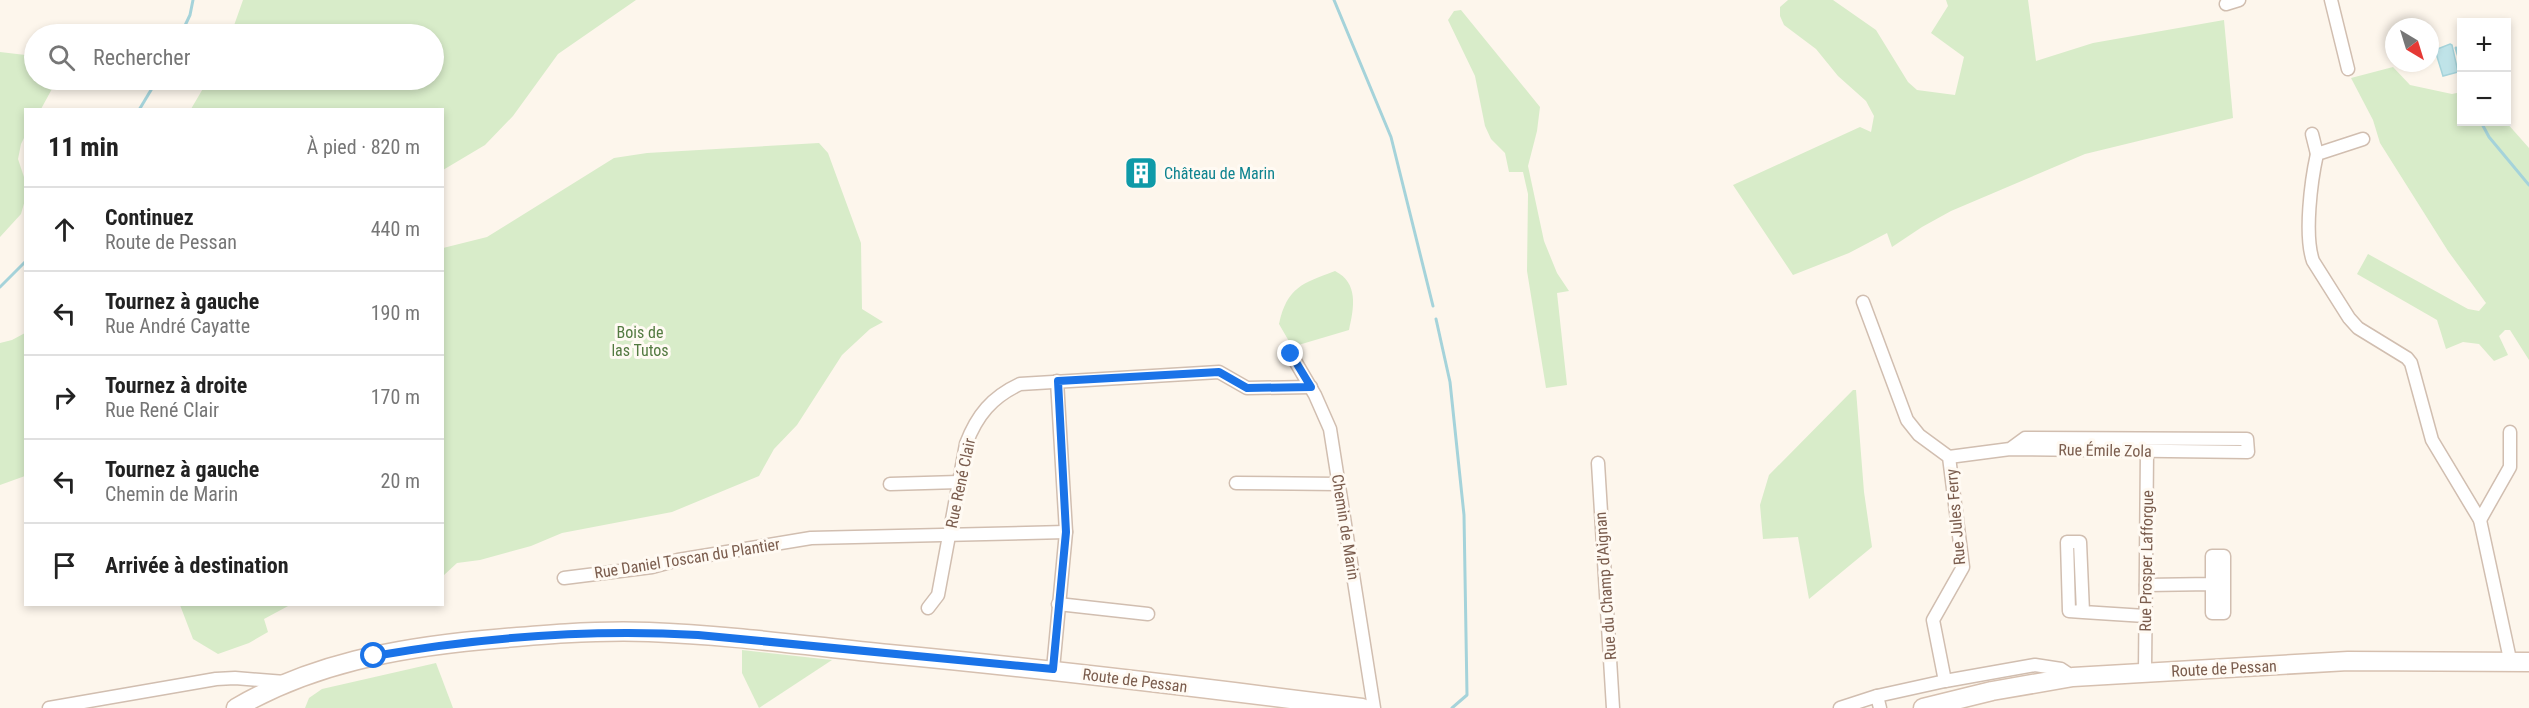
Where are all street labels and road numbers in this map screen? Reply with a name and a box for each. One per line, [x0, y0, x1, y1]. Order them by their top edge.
street label: Rue René Clair [942, 436, 979, 530]
street label: Rue Émile Zola [2058, 440, 2152, 461]
street label: Rue Jules Ferry [1942, 468, 1969, 566]
street label: Chemin de Marin [1328, 473, 1363, 581]
street label: Rue Prosper Lafforgue [2136, 490, 2157, 632]
street label: Rue du Champ d'Aignan [1591, 511, 1620, 661]
street label: Rue Daniel Toscan du Plantier [593, 534, 781, 583]
street label: Route de Pessan [2171, 656, 2277, 681]
street label: Route de Pessan [1081, 665, 1188, 696]

